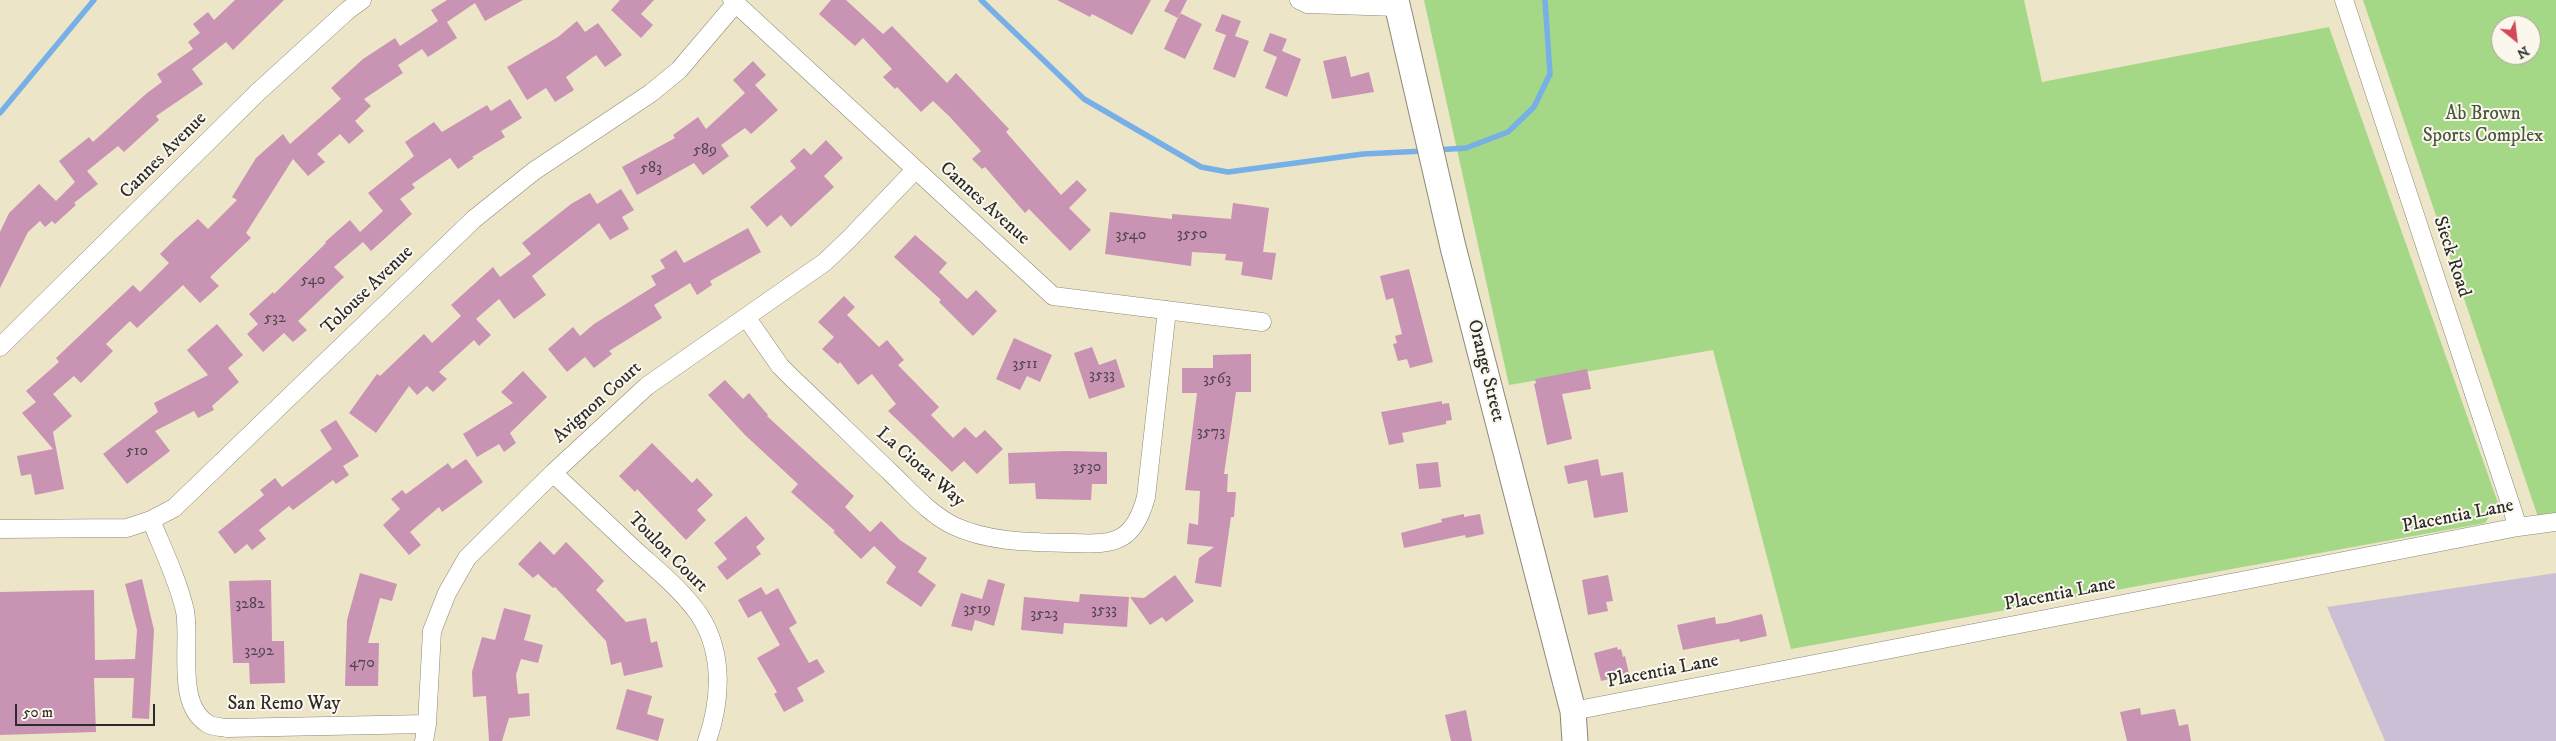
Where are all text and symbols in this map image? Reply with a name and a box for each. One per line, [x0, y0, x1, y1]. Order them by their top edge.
north arrow [2491, 15, 2541, 65]
text: N [2513, 42, 2532, 63]
park label: Ab Brown Sports Complex [2423, 104, 2543, 148]
street label: Cannes Avenue [116, 108, 212, 204]
house number: 589 [693, 141, 717, 161]
street label: Cannes Avenue [934, 158, 1034, 250]
house number: 583 [640, 159, 662, 179]
street label: Sieck Road [2427, 214, 2475, 300]
house number: 3550 [1177, 225, 1207, 245]
house number: 3540 [1116, 226, 1146, 246]
street label: Tolouse Avenue [317, 242, 419, 340]
house number: 540 [301, 271, 325, 291]
house number: 532 [264, 309, 286, 329]
street label: Orange Street [1461, 317, 1509, 425]
house number: 3511 [1012, 355, 1038, 375]
street label: Avignon Court [549, 357, 647, 449]
house number: 3533 [1089, 366, 1115, 386]
house number: 3563 [1203, 370, 1231, 390]
street label: La Ciotat Way [871, 423, 969, 513]
house number: 3573 [1197, 423, 1225, 443]
house number: 510 [126, 442, 148, 462]
house number: 3530 [1073, 458, 1101, 478]
street label: Placentia Lane [2400, 495, 2516, 539]
street label: Toulon Court [622, 508, 712, 598]
street label: Placentia Lane [2002, 573, 2118, 617]
house number: 3282 [235, 595, 265, 615]
house number: 3519 [963, 600, 991, 620]
house number: 3533 [1091, 601, 1117, 621]
house number: 3523 [1030, 605, 1058, 625]
house number: 3292 [244, 642, 274, 662]
street label: Placentia Lane [1605, 650, 1721, 694]
house number: 470 [349, 654, 375, 674]
scale bar [18, 694, 158, 726]
street label: San Remo Way [227, 694, 341, 716]
text: 50 m [23, 703, 53, 722]

